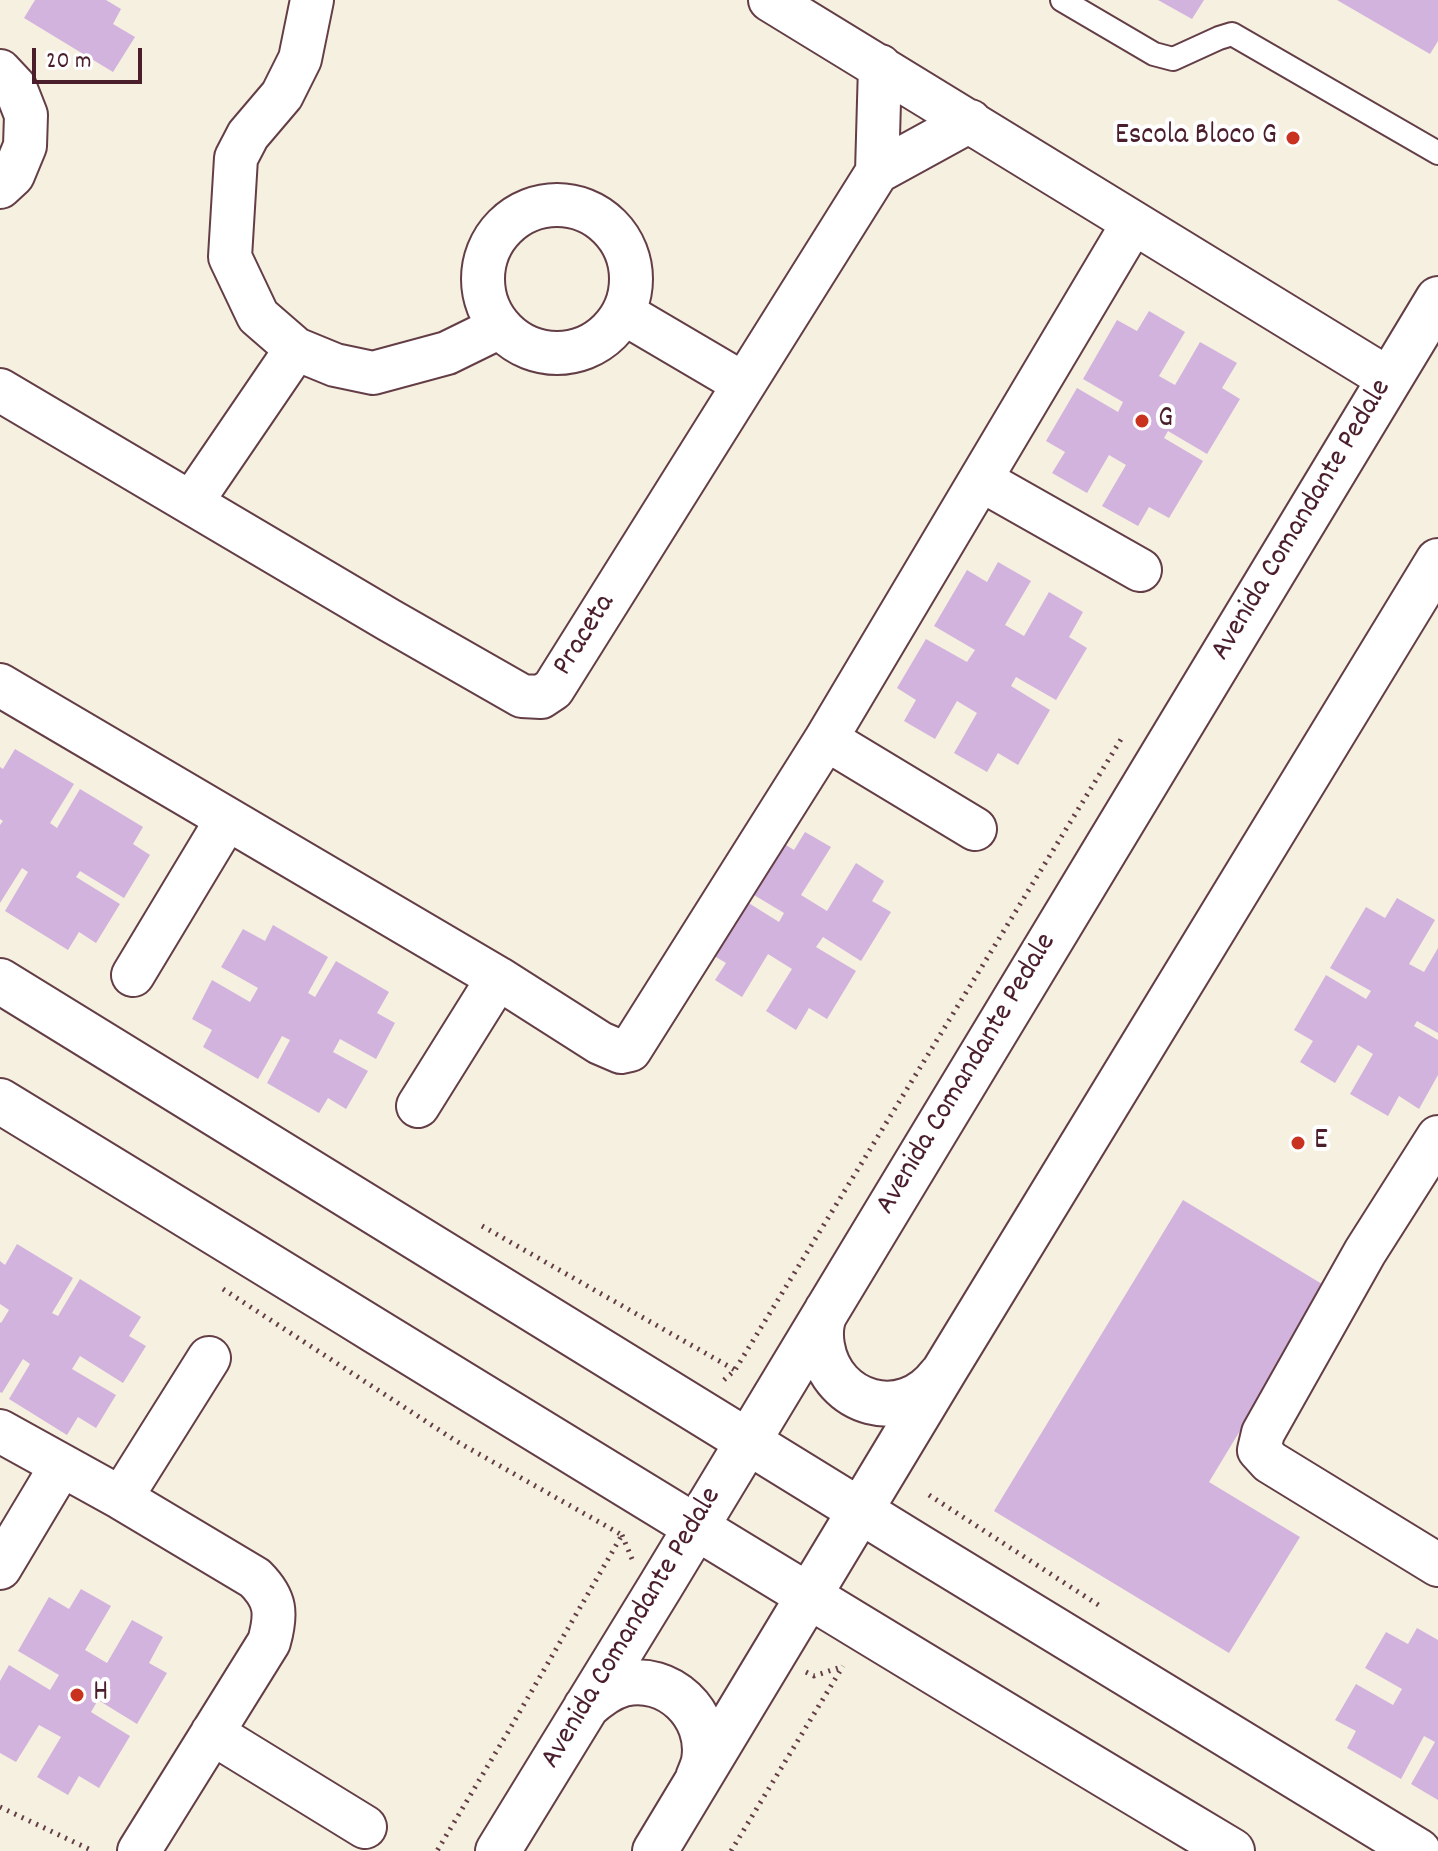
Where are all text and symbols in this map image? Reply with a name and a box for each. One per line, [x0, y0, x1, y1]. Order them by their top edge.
scale bar [36, 32, 146, 82]
text: 20 m [46, 45, 92, 79]
place label: Escola Bloco G [1115, 120, 1277, 156]
marker: Escola Bloco G [1284, 129, 1302, 147]
street label: Avenida Comandante Pedale [1205, 374, 1401, 668]
place label: G [1158, 403, 1173, 439]
marker: G [1133, 412, 1151, 430]
street label: Praceta [547, 589, 625, 683]
street label: Avenida Comandante Pedale [870, 928, 1066, 1222]
place label: E [1314, 1125, 1328, 1161]
marker: E [1289, 1134, 1307, 1152]
street label: Avenida Comandante Pedale [535, 1482, 731, 1776]
place label: H [93, 1677, 108, 1713]
marker: H [68, 1686, 86, 1704]

